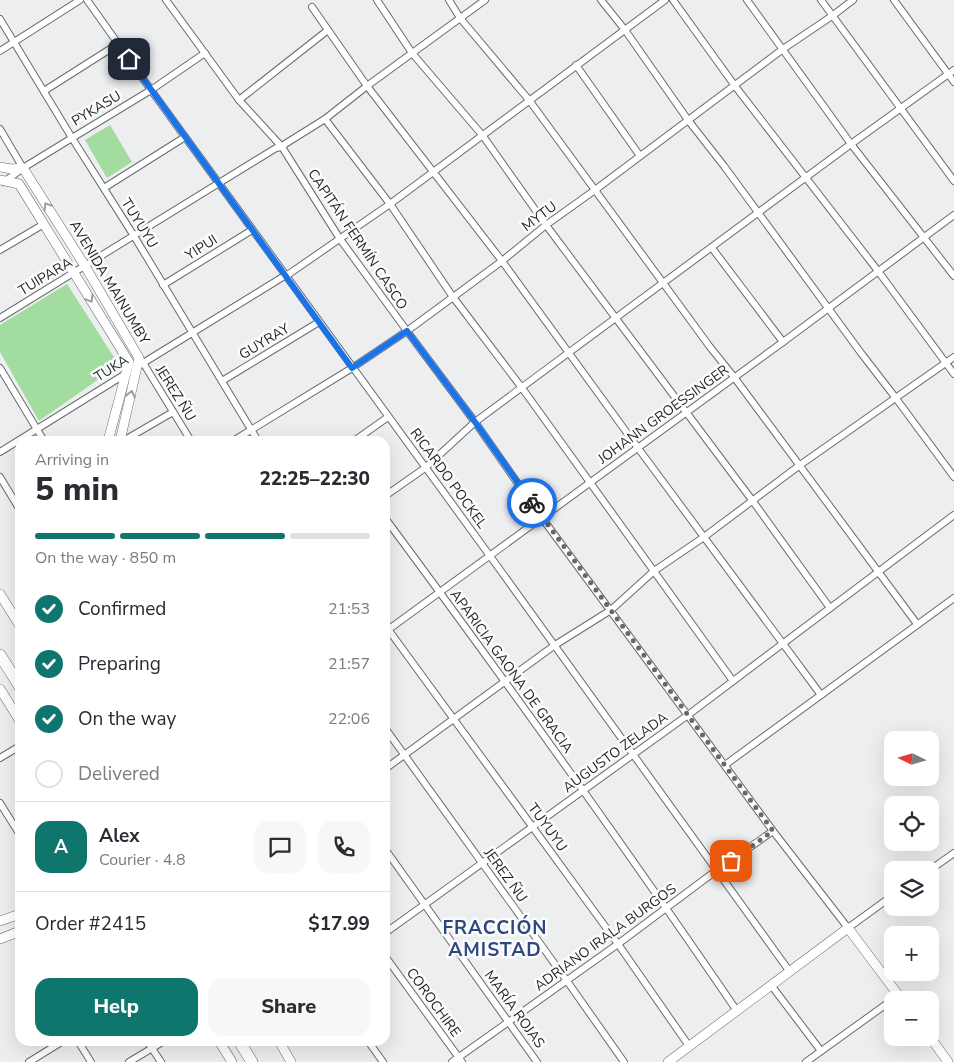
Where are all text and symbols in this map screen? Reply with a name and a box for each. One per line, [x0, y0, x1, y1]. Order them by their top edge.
pin [108, 38, 150, 80]
icon: home [115, 45, 143, 73]
street label: PYKASU [68, 86, 125, 131]
street label: CAPITÁN FERMÍN CASCO [303, 165, 412, 313]
street label: TUYUYU [117, 195, 162, 252]
street label: MYTU [518, 197, 561, 236]
one-way arrow [43, 202, 53, 211]
street label: AVENIDA MAINUMBY [65, 217, 154, 348]
street label: YIPUI [181, 230, 221, 265]
street label: TUIPARA [15, 253, 76, 300]
one-way arrow [83, 293, 93, 302]
street label: GUYRAY [235, 319, 294, 364]
street label: TUKA [90, 351, 132, 386]
street label: JOHANN GROESSINGER [593, 360, 733, 469]
street label: JEREZ ÑU [150, 361, 200, 425]
one-way arrow [125, 389, 136, 398]
street label: RICARDO POCKEL [406, 424, 492, 533]
text: Arriving in [35, 449, 109, 471]
text: 22:25–22:30 [259, 466, 370, 492]
text: 5 min [35, 468, 119, 511]
courier [507, 478, 557, 528]
icon: bike [518, 489, 546, 517]
text: On the way · 850 m [35, 547, 176, 569]
street label: APARICIA GAONA DE GRACIA [446, 586, 577, 757]
icon: check [35, 595, 63, 623]
text: Confirmed [78, 596, 166, 622]
text: 21:53 [328, 598, 370, 620]
icon: check [35, 650, 63, 678]
text: Preparing [78, 651, 161, 677]
text: 21:57 [328, 653, 370, 675]
icon: check [35, 705, 63, 733]
text: On the way [78, 706, 176, 732]
text: 22:06 [328, 708, 370, 730]
street label: AUGUSTO ZELADA [559, 708, 672, 797]
north arrow [884, 731, 939, 786]
map controls [884, 731, 939, 1046]
text: Delivered [78, 761, 160, 787]
button: locate [884, 796, 939, 851]
street label: TUYUYU [524, 799, 572, 855]
button: chat [254, 821, 306, 873]
button: phone [318, 821, 370, 873]
text: Alex [99, 823, 140, 849]
text: A [54, 834, 68, 860]
pin [710, 840, 752, 882]
street label: JEREZ ÑU [479, 844, 532, 906]
icon: bag [717, 847, 745, 875]
text: Courier · 4.8 [99, 849, 185, 871]
button: layers [884, 861, 939, 916]
street label: ADRIANO IRALA BURGOS [531, 879, 680, 995]
text: Order #2415 [35, 911, 146, 937]
text: $17.99 [308, 911, 370, 937]
district label: FRACCIÓN AMISTAD [442, 915, 548, 963]
button: + [884, 926, 939, 981]
street label: COROCHIRE [402, 964, 465, 1041]
street label: MARÍA ROJAS [480, 967, 549, 1052]
button: Help [35, 978, 198, 1036]
button: Share [208, 978, 370, 1036]
button: − [884, 991, 939, 1046]

